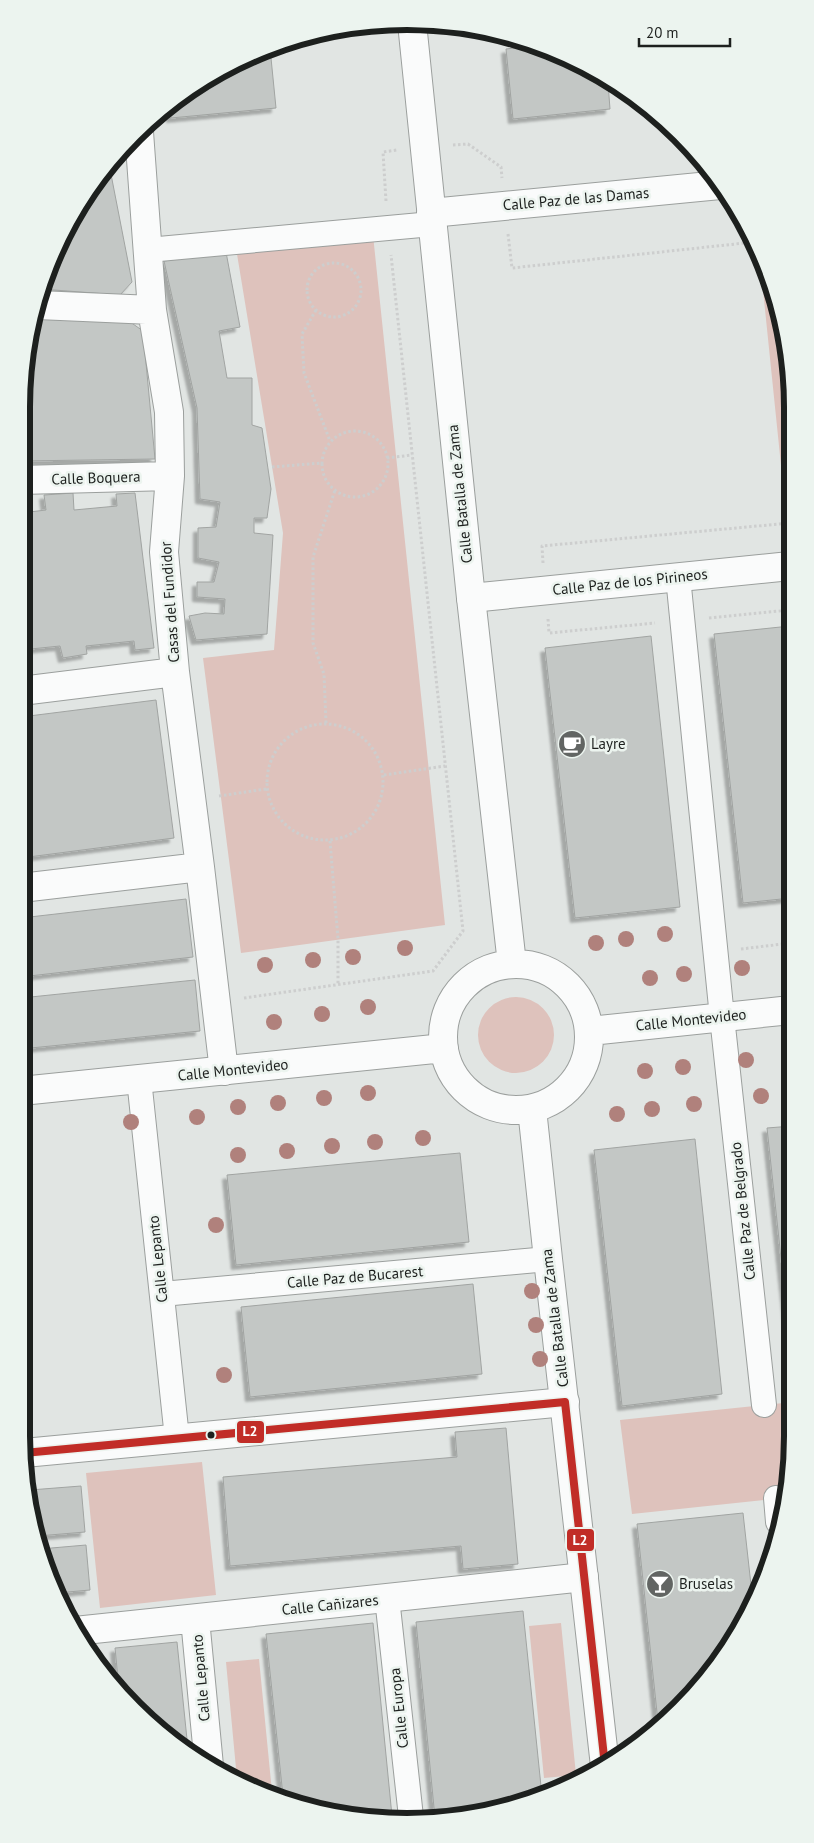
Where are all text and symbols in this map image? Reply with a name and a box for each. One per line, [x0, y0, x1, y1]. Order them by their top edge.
scale bar [639, 15, 730, 47]
text: 20 m [646, 23, 679, 42]
street label: Calle Paz de las Damas [502, 183, 650, 214]
street label: Calle Batalla de Zama [443, 424, 476, 564]
street label: Calle Boquera [51, 466, 141, 489]
street label: Casas del Fundidor [156, 541, 183, 663]
street label: Calle Paz de los Pirineos [552, 564, 708, 599]
cafe icon: Layre [557, 729, 587, 759]
place label: Layre [591, 734, 626, 753]
street label: Calle Montevideo [635, 1004, 747, 1035]
street label: Calle Montevideo [177, 1054, 289, 1085]
street label: Calle Paz de Belgrado [726, 1141, 759, 1281]
street label: Calle Lepanto [143, 1215, 172, 1303]
street label: Calle Batalla de Zama [537, 1248, 572, 1388]
street label: Calle Paz de Bucarest [286, 1261, 424, 1292]
line badge: L2 [236, 1420, 265, 1444]
text: L2 [242, 1422, 258, 1440]
unlabelled marker [206, 1430, 216, 1440]
line badge: L2 [566, 1528, 595, 1552]
text: L2 [572, 1531, 588, 1549]
bar icon: Bruselas [645, 1569, 675, 1599]
place label: Bruselas [679, 1574, 733, 1593]
street label: Calle Cañizares [281, 1590, 379, 1619]
street label: Calle Lepanto [187, 1634, 214, 1722]
street label: Calle Europa [385, 1667, 412, 1749]

